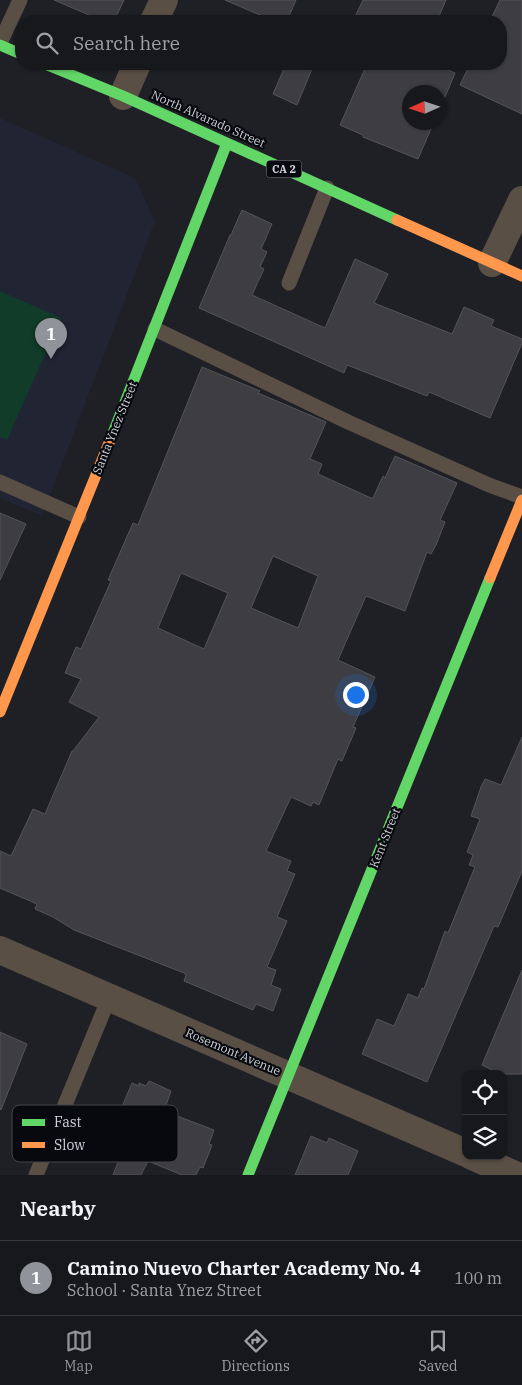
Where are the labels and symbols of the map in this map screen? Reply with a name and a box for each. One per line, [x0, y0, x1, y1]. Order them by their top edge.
north arrow [402, 85, 447, 130]
street label: North Alvarado Street [149, 87, 267, 150]
road number: CA 2 [266, 160, 302, 178]
pin: 1 [35, 318, 67, 359]
street label: Santa Ynez Street [89, 379, 140, 476]
your location [343, 682, 369, 708]
street label: Kent Street [366, 806, 403, 870]
street label: Rosemont Avenue [183, 1025, 283, 1078]
legend [12, 1105, 178, 1162]
text: Fast [54, 1113, 82, 1131]
text: Slow [54, 1136, 85, 1154]

